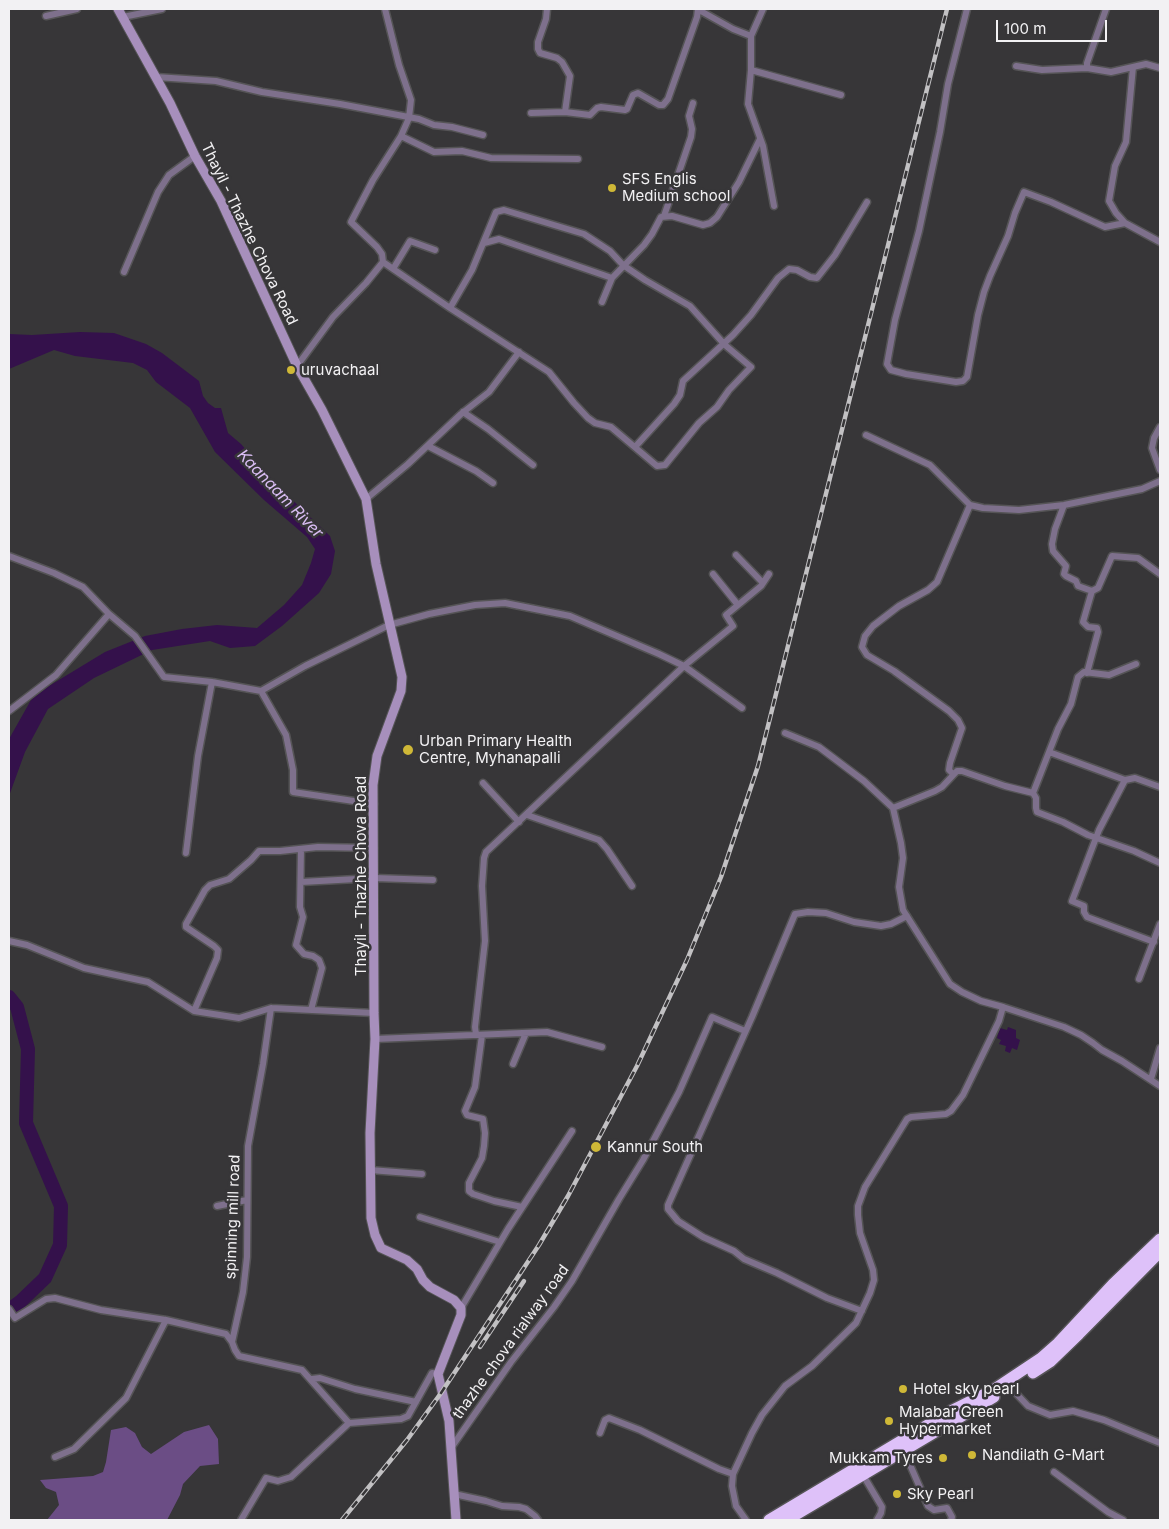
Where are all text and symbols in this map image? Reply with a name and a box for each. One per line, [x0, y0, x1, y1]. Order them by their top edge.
scale bar [999, 10, 1110, 42]
text: 100 m [1004, 19, 1046, 38]
street label: Thayil - Thazhe Chova Road [197, 140, 301, 328]
place label: SFS Englis Medium school [622, 170, 730, 205]
marker: SFS Englis Medium school [606, 182, 618, 194]
place label: uruvachaal [301, 361, 379, 379]
marker: uruvachaal [285, 364, 297, 376]
water label: Kaanaam River [233, 446, 327, 542]
place label: Urban Primary Health Centre, Myhanapalli [419, 732, 572, 767]
marker: Urban Primary Health Centre, Myhanapalli [401, 743, 415, 757]
street label: Thayil - Thazhe Chova Road [352, 776, 370, 976]
place label: Kannur South [607, 1138, 703, 1156]
marker: Kannur South [589, 1140, 603, 1154]
street label: spinning mill road [222, 1154, 244, 1280]
street label: thazhe chova rialway road [449, 1261, 573, 1423]
place label: Hotel sky pearl [913, 1380, 1019, 1398]
marker: Hotel sky pearl [897, 1383, 909, 1395]
place label: Malabar Green Hypermarket [899, 1403, 1004, 1438]
marker: Malabar Green Hypermarket [883, 1415, 895, 1427]
place label: Nandilath G-Mart [982, 1446, 1104, 1464]
place label: Mukkam Tyres [829, 1449, 933, 1467]
marker: Nandilath G-Mart [966, 1449, 978, 1461]
marker: Mukkam Tyres [937, 1452, 949, 1464]
place label: Sky Pearl [907, 1485, 974, 1503]
marker: Sky Pearl [891, 1488, 903, 1500]

